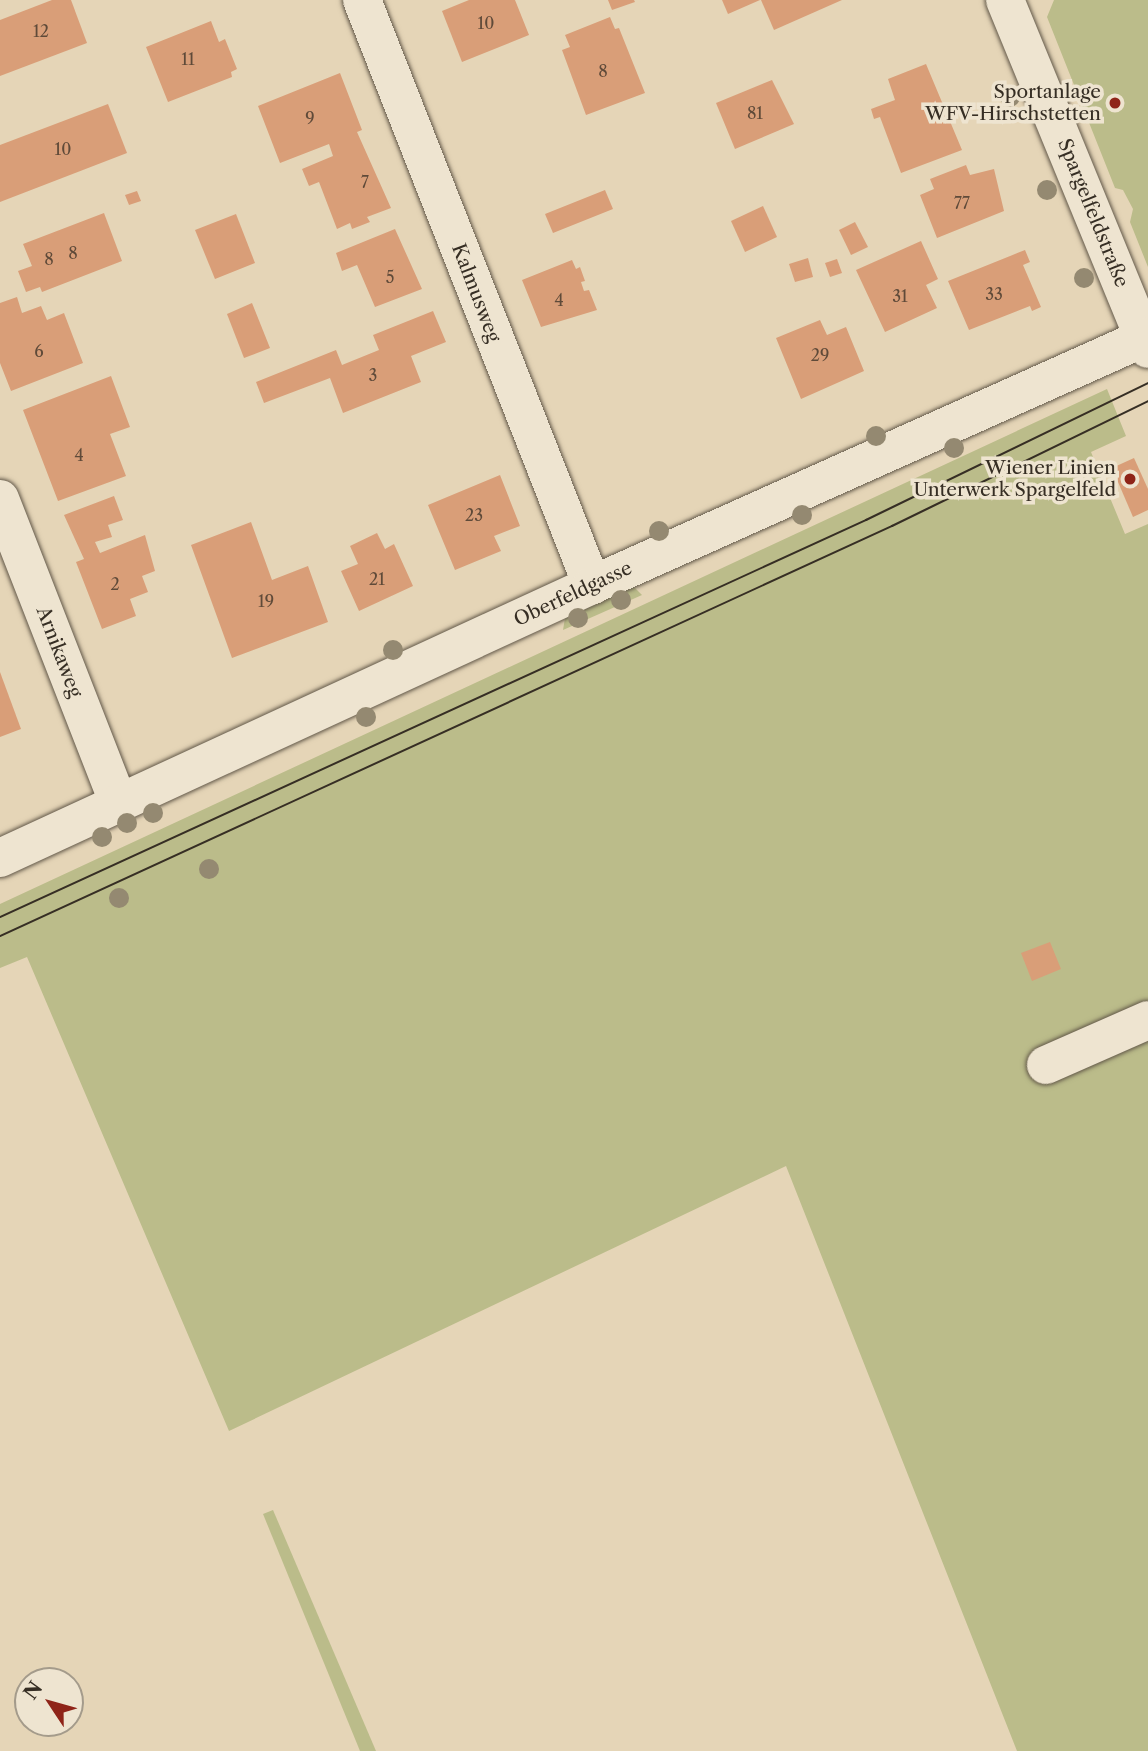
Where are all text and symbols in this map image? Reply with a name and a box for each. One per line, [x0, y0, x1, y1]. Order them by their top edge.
house number: 10 [478, 13, 494, 33]
house number: 12 [33, 21, 49, 41]
house number: 11 [181, 49, 195, 69]
house number: 8 [598, 61, 608, 81]
place label: Sportanlage WFV-Hirschstetten [925, 81, 1101, 125]
marker: Sportanlage WFV-Hirschstetten [1107, 95, 1123, 111]
house number: 81 [747, 103, 763, 123]
house number: 9 [305, 108, 315, 128]
street label: Spargelfeldstraße [1053, 135, 1133, 291]
house number: 10 [55, 139, 71, 159]
house number: 7 [361, 172, 369, 192]
house number: 77 [954, 193, 970, 213]
street label: Kalmusweg [447, 240, 505, 346]
house number: 8 [68, 243, 78, 263]
house number: 8 [44, 249, 54, 269]
house number: 5 [386, 267, 394, 287]
house number: 33 [985, 284, 1003, 304]
house number: 31 [892, 286, 908, 306]
house number: 4 [554, 290, 564, 310]
house number: 6 [34, 341, 44, 361]
house number: 29 [811, 345, 829, 365]
house number: 3 [369, 365, 377, 385]
house number: 4 [74, 445, 84, 465]
place label: Wiener Linien Unterwerk Spargelfeld [913, 457, 1116, 501]
marker: Wiener Linien Unterwerk Spargelfeld [1122, 471, 1138, 487]
house number: 23 [465, 505, 483, 525]
street label: Oberfeldgasse [510, 557, 636, 631]
house number: 21 [369, 569, 385, 589]
house number: 2 [110, 574, 120, 594]
house number: 19 [258, 591, 274, 611]
street label: Arnikaweg [31, 603, 87, 701]
north arrow [14, 1667, 84, 1737]
text: N [19, 1677, 47, 1704]

